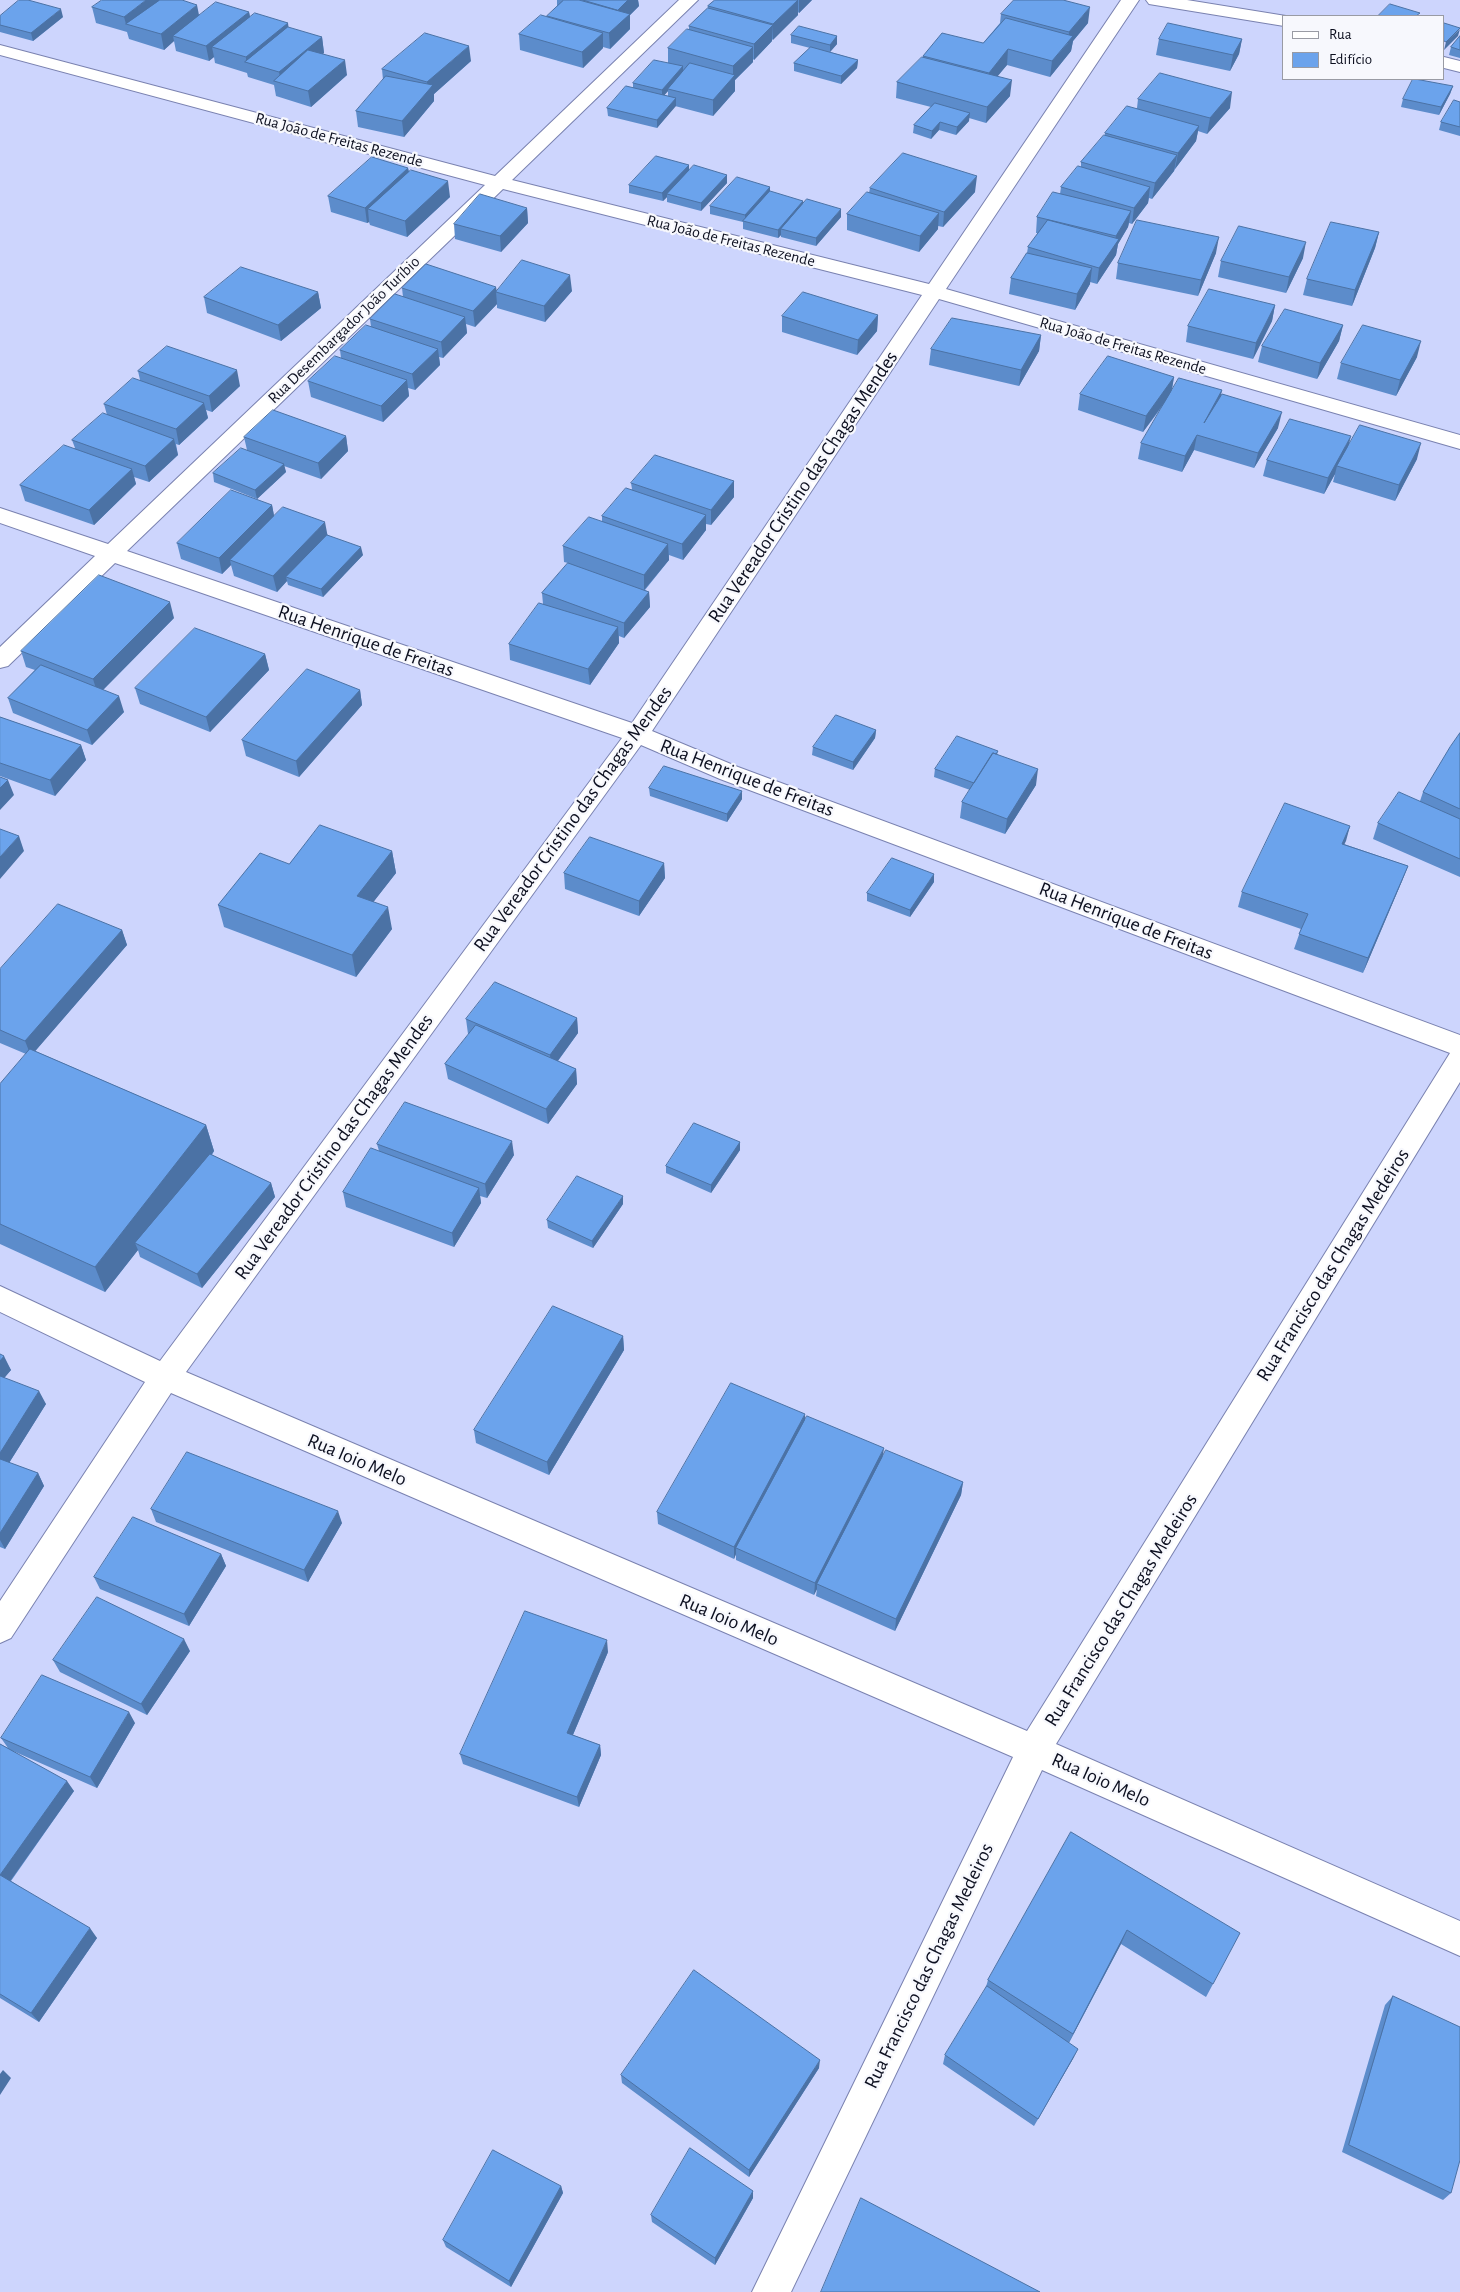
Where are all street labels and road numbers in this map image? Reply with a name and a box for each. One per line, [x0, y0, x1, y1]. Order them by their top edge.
street label: Rua João de Freitas Rezende [253, 108, 425, 172]
street label: Rua João de Freitas Rezende [645, 211, 817, 271]
street label: Rua Desembargador João Turíbio [264, 252, 424, 408]
street label: Rua João de Freitas Rezende [1037, 313, 1209, 379]
street label: Rua Vereador Cristino das Chagas Mendes [703, 347, 903, 627]
street label: Rua Henrique de Freitas [275, 600, 457, 682]
street label: Rua Vereador Cristino das Chagas Mendes [468, 681, 678, 957]
street label: Rua Henrique de Freitas [657, 734, 837, 822]
street label: Rua Henrique de Freitas [1036, 877, 1216, 965]
street label: Rua Vereador Cristino das Chagas Mendes [229, 1009, 439, 1285]
street label: Rua Francisco das Chagas Medeiros [1251, 1144, 1415, 1386]
street label: Rua Ioio Melo [304, 1428, 410, 1492]
street label: Rua Francisco das Chagas Medeiros [1039, 1489, 1203, 1731]
street label: Rua Ioio Melo [676, 1588, 782, 1652]
street label: Rua Ioio Melo [1048, 1748, 1154, 1812]
street label: Rua Francisco das Chagas Medeiros [859, 1839, 999, 2093]

